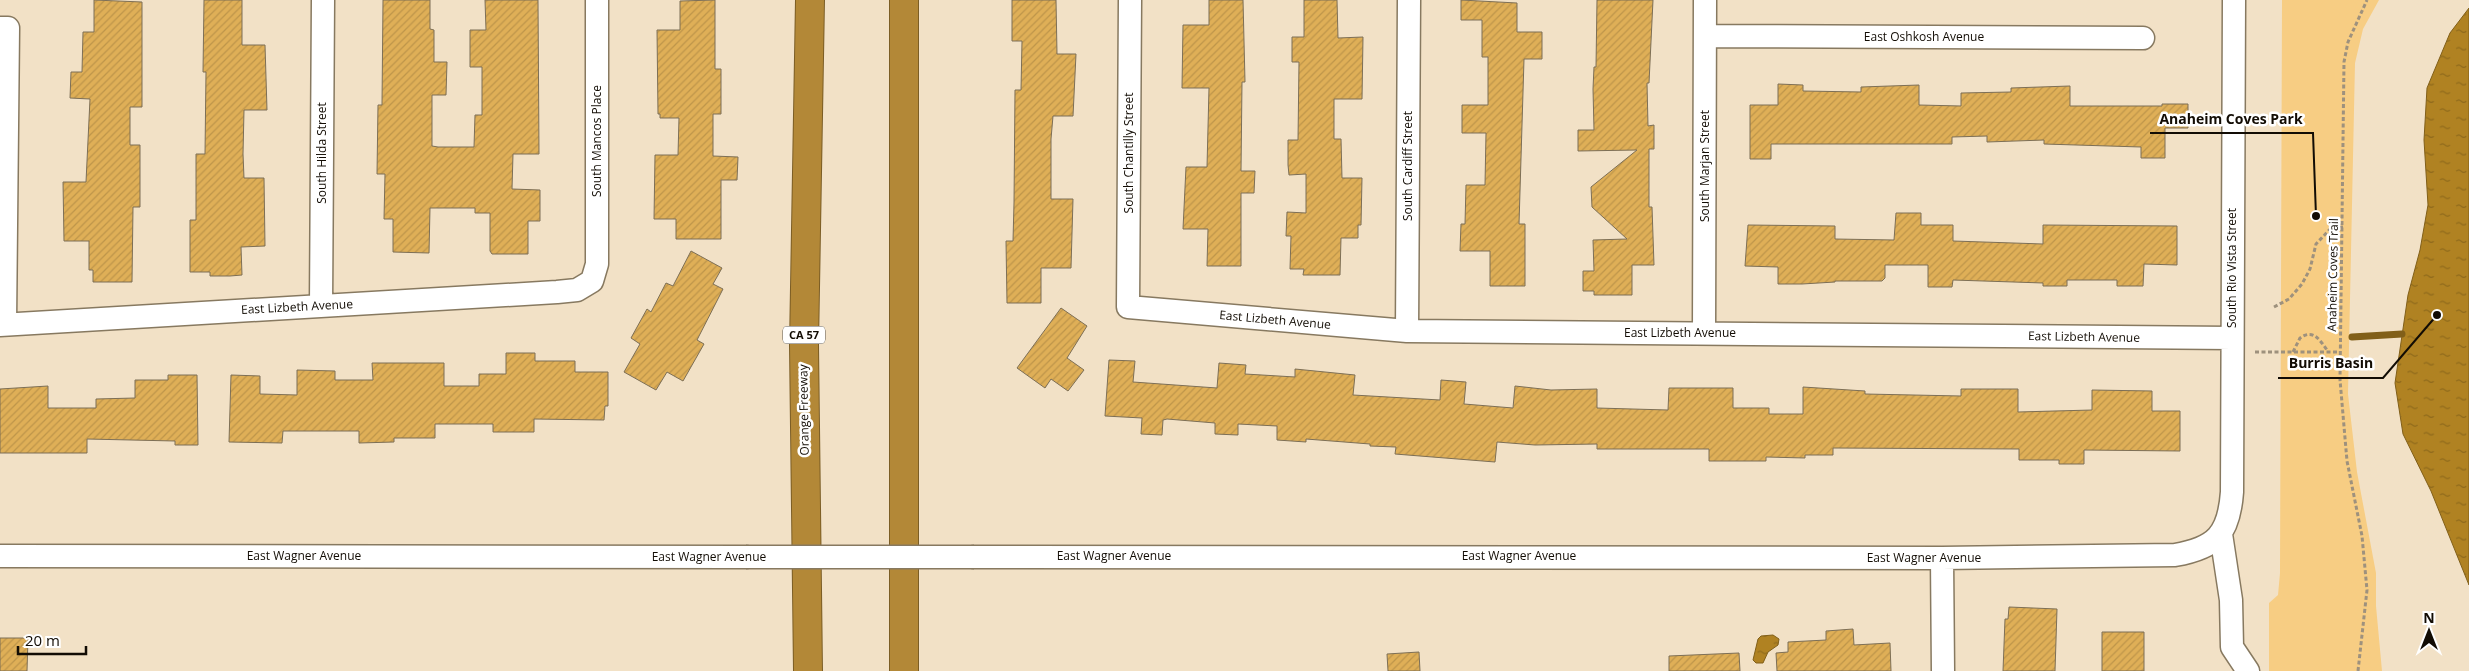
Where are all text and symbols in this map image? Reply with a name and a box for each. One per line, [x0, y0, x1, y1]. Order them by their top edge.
street label: East Oshkosh Avenue [1864, 28, 1984, 45]
street label: South Mancos Place [588, 85, 605, 197]
street label: South Chantilly Street [1120, 93, 1137, 213]
street label: South Hilda Street [313, 102, 330, 204]
callout: Anaheim Coves Park [2150, 104, 2313, 133]
text: Anaheim Coves Park [2159, 109, 2303, 128]
street label: South Marjan Street [1696, 110, 1713, 222]
street label: South Cardiff Street [1399, 111, 1416, 221]
street label: South Rio Vista Street [2223, 208, 2240, 328]
street label: Anaheim Coves Trail [2323, 218, 2342, 332]
street label: East Lizbeth Avenue [241, 295, 354, 318]
street label: East Lizbeth Avenue [1219, 306, 1332, 333]
street label: East Lizbeth Avenue [1624, 324, 1736, 341]
road number: CA 57 [783, 326, 825, 344]
street label: East Lizbeth Avenue [2028, 327, 2140, 346]
callout: Burris Basin [2278, 349, 2383, 378]
text: Burris Basin [2289, 353, 2373, 372]
street label: Orange Freeway [794, 363, 813, 456]
street label: East Wagner Avenue [247, 547, 362, 564]
street label: East Wagner Avenue [1057, 547, 1172, 564]
street label: East Wagner Avenue [1462, 547, 1577, 564]
street label: East Wagner Avenue [652, 548, 767, 565]
street label: East Wagner Avenue [1867, 549, 1982, 566]
north arrow [2404, 606, 2454, 656]
text: N [2423, 608, 2435, 627]
scale bar [18, 624, 85, 656]
text: 20 m [25, 630, 60, 650]

